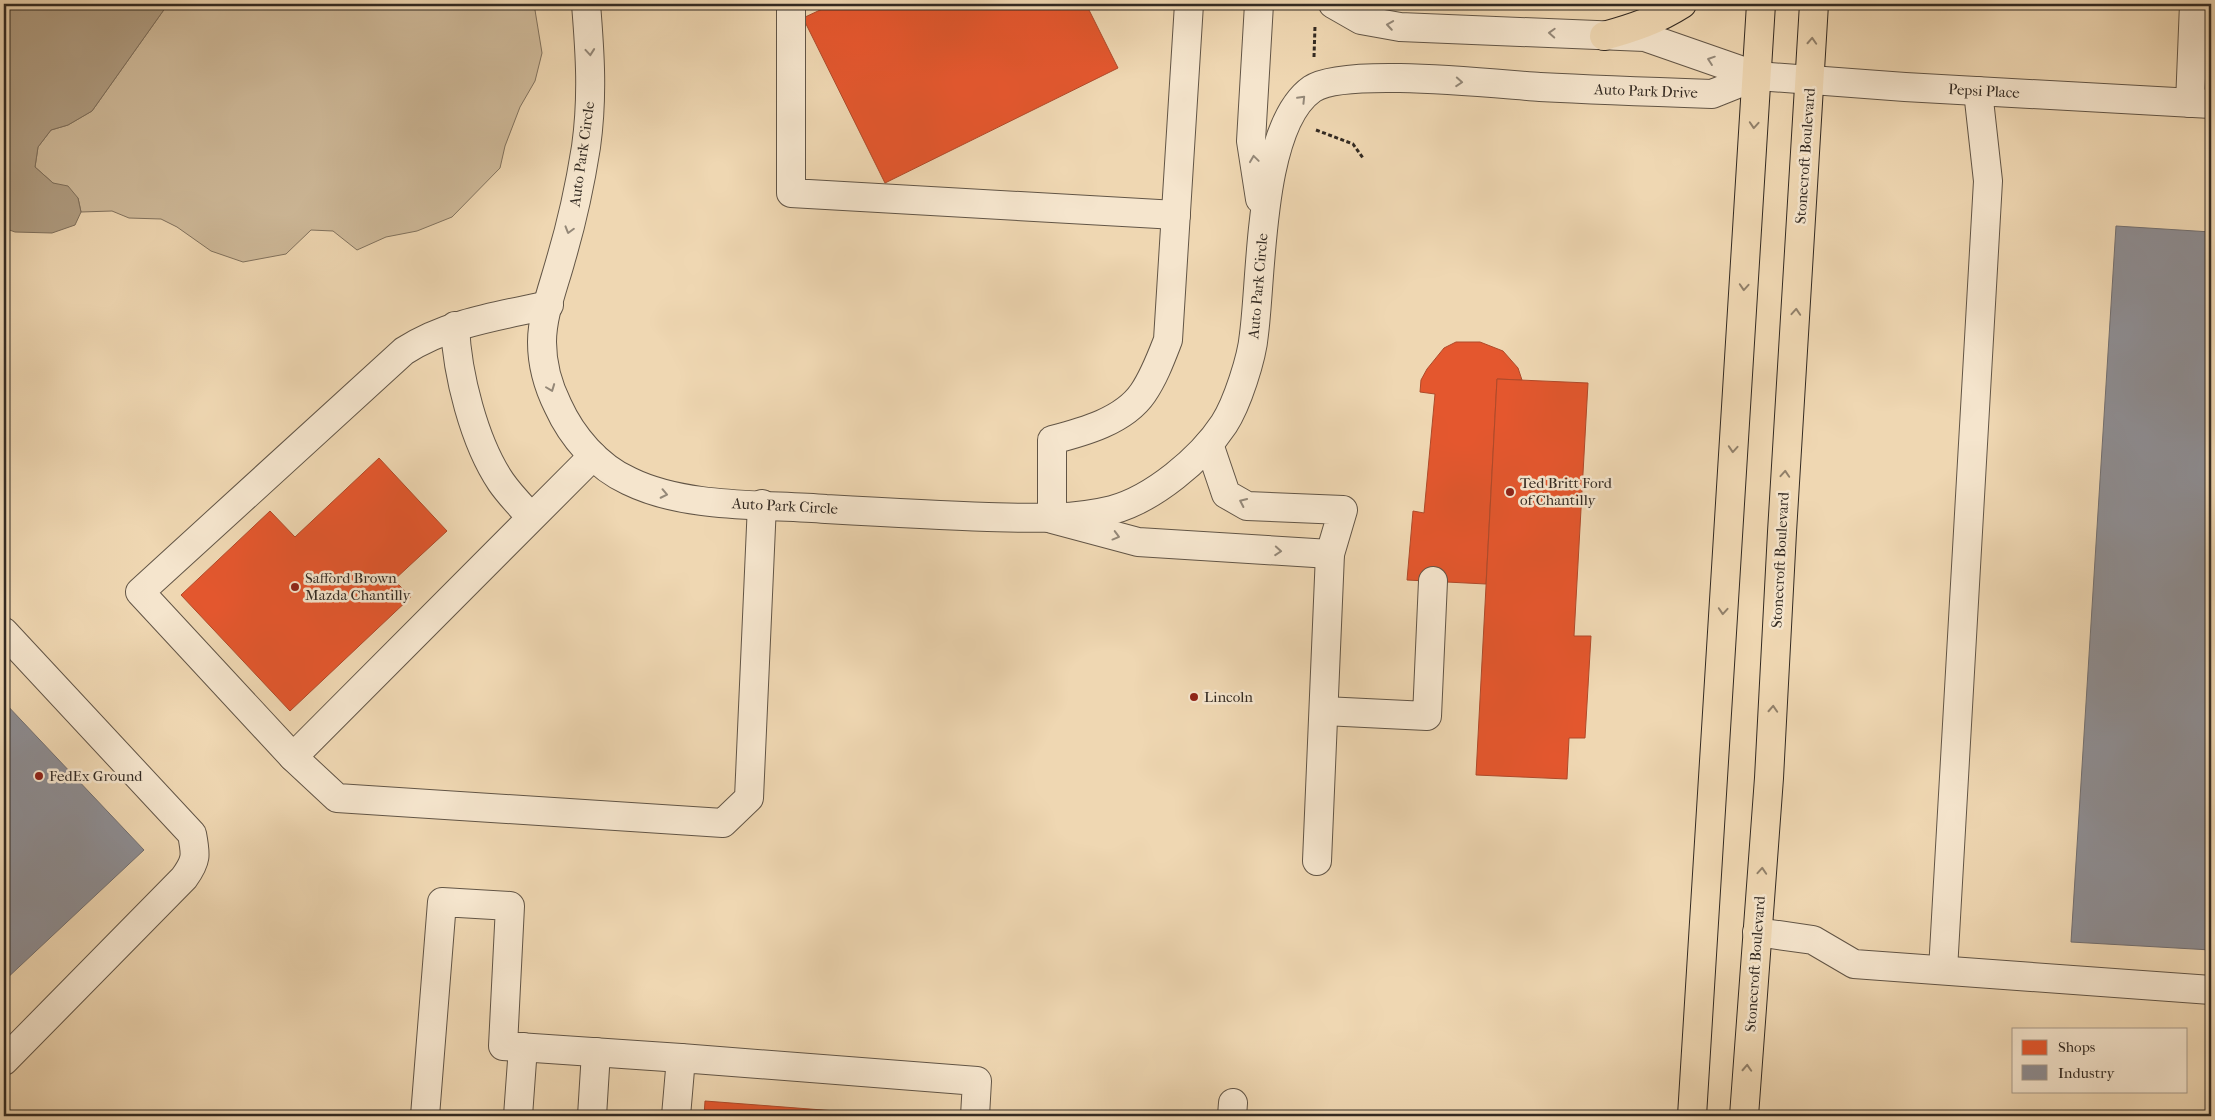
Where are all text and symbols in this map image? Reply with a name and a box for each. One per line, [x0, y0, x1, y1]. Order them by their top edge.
one-way arrow [1386, 20, 1394, 31]
one-way arrow [1548, 28, 1556, 39]
one-way arrow [1807, 37, 1818, 45]
one-way arrow [584, 49, 595, 57]
one-way arrow [1707, 56, 1715, 66]
one-way arrow [1455, 77, 1463, 88]
street label: Auto Park Drive [1593, 80, 1699, 102]
street label: Pepsi Place [1948, 80, 2021, 102]
street label: Stonecroft Boulevard [1791, 87, 1819, 225]
one-way arrow [1297, 96, 1306, 105]
street label: Auto Park Circle [566, 100, 598, 209]
one-way arrow [1748, 121, 1759, 129]
one-way arrow [1249, 155, 1260, 163]
one-way arrow [565, 226, 575, 234]
street label: Auto Park Circle [1244, 232, 1272, 341]
one-way arrow [1738, 283, 1749, 291]
one-way arrow [1790, 308, 1801, 316]
one-way arrow [545, 383, 555, 392]
one-way arrow [1728, 445, 1739, 453]
one-way arrow [1780, 470, 1791, 478]
place label: Ted Britt Ford of Chantilly [1520, 474, 1613, 509]
marker: Ted Britt Ford of Chantilly [1504, 486, 1516, 498]
one-way arrow [660, 488, 669, 499]
street label: Stonecroft Boulevard [1767, 491, 1793, 629]
street label: Auto Park Circle [731, 494, 839, 518]
one-way arrow [1239, 498, 1248, 509]
one-way arrow [1112, 530, 1121, 541]
one-way arrow [1274, 545, 1282, 556]
place label: Safford Brown Mazda Chantilly [305, 569, 411, 604]
marker: Safford Brown Mazda Chantilly [289, 581, 301, 593]
one-way arrow [1718, 608, 1729, 616]
place label: Lincoln [1204, 688, 1253, 706]
marker: Lincoln [1188, 691, 1200, 703]
one-way arrow [1767, 704, 1778, 712]
place label: FedEx Ground [49, 767, 143, 785]
marker: FedEx Ground [33, 770, 45, 782]
one-way arrow [1756, 866, 1767, 874]
street label: Stonecroft Boulevard [1741, 895, 1769, 1033]
legend [2012, 1028, 2188, 1092]
text: Shops [2058, 1038, 2096, 1056]
one-way arrow [1741, 1063, 1752, 1071]
text: Industry [2058, 1064, 2115, 1082]

